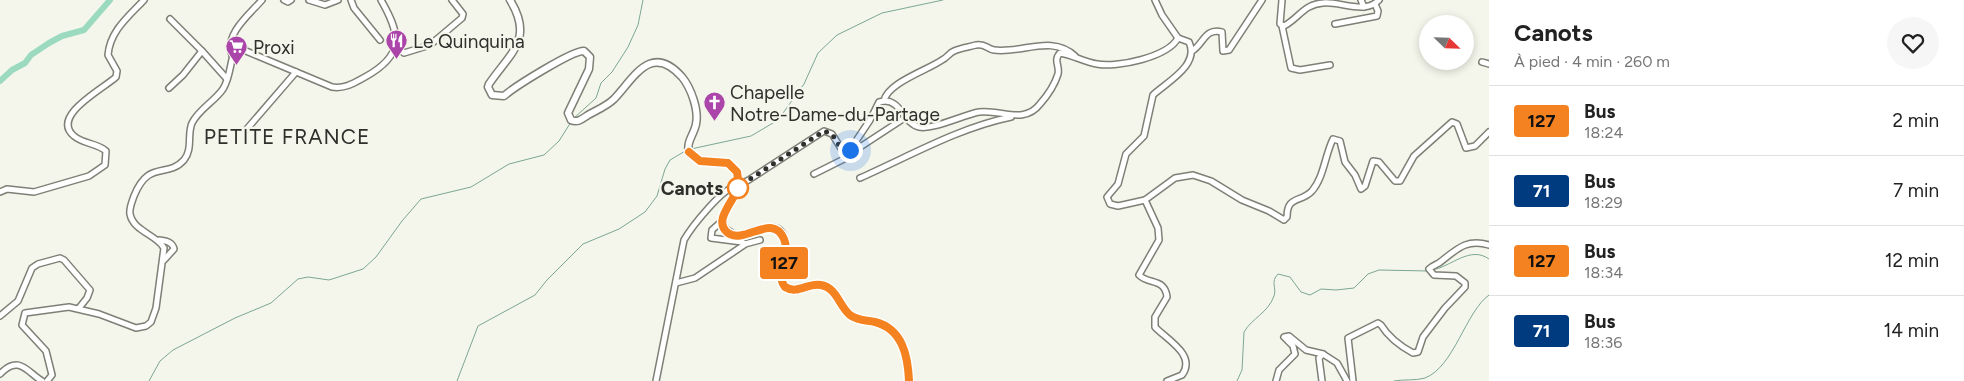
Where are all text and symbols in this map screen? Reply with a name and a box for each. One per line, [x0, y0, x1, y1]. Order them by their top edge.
north arrow [1419, 15, 1474, 70]
map controls [1419, 15, 1474, 70]
button: heart [1887, 17, 1939, 69]
text: Canots [1514, 18, 1593, 47]
restaurant icon: Le Quinquina [385, 29, 409, 60]
place label: Le Quinquina [413, 30, 525, 53]
supermarket icon: Proxi [225, 35, 249, 66]
place label: Proxi [253, 36, 295, 59]
text: À pied · 4 min · 260 m [1514, 52, 1670, 71]
place label: Chapelle Notre-Dame-du-Partage [730, 81, 940, 126]
church icon: Chapelle Notre-Dame-du-Partage [702, 91, 726, 122]
text: Bus [1584, 100, 1615, 123]
text: 2 min [1893, 109, 1939, 132]
text: 127 [1527, 110, 1556, 132]
text: 18:24 [1584, 123, 1623, 142]
district label: PETITE FRANCE [204, 124, 370, 149]
your location [838, 138, 863, 163]
text: Bus [1584, 170, 1615, 193]
place label: Canots [661, 177, 723, 200]
marker: Canots [727, 177, 749, 199]
text: 7 min [1893, 179, 1939, 202]
text: 71 [1533, 180, 1550, 202]
text: 18:29 [1584, 193, 1622, 212]
text: Bus [1584, 240, 1615, 263]
line badge: 127 [755, 247, 813, 279]
text: 12 min [1885, 249, 1939, 272]
text: 127 [1527, 250, 1556, 272]
text: 127 [770, 252, 798, 274]
text: 18:34 [1584, 263, 1623, 282]
text: Bus [1584, 310, 1615, 333]
text: 14 min [1883, 319, 1939, 342]
text: 71 [1533, 320, 1550, 342]
text: 18:36 [1584, 333, 1622, 352]

